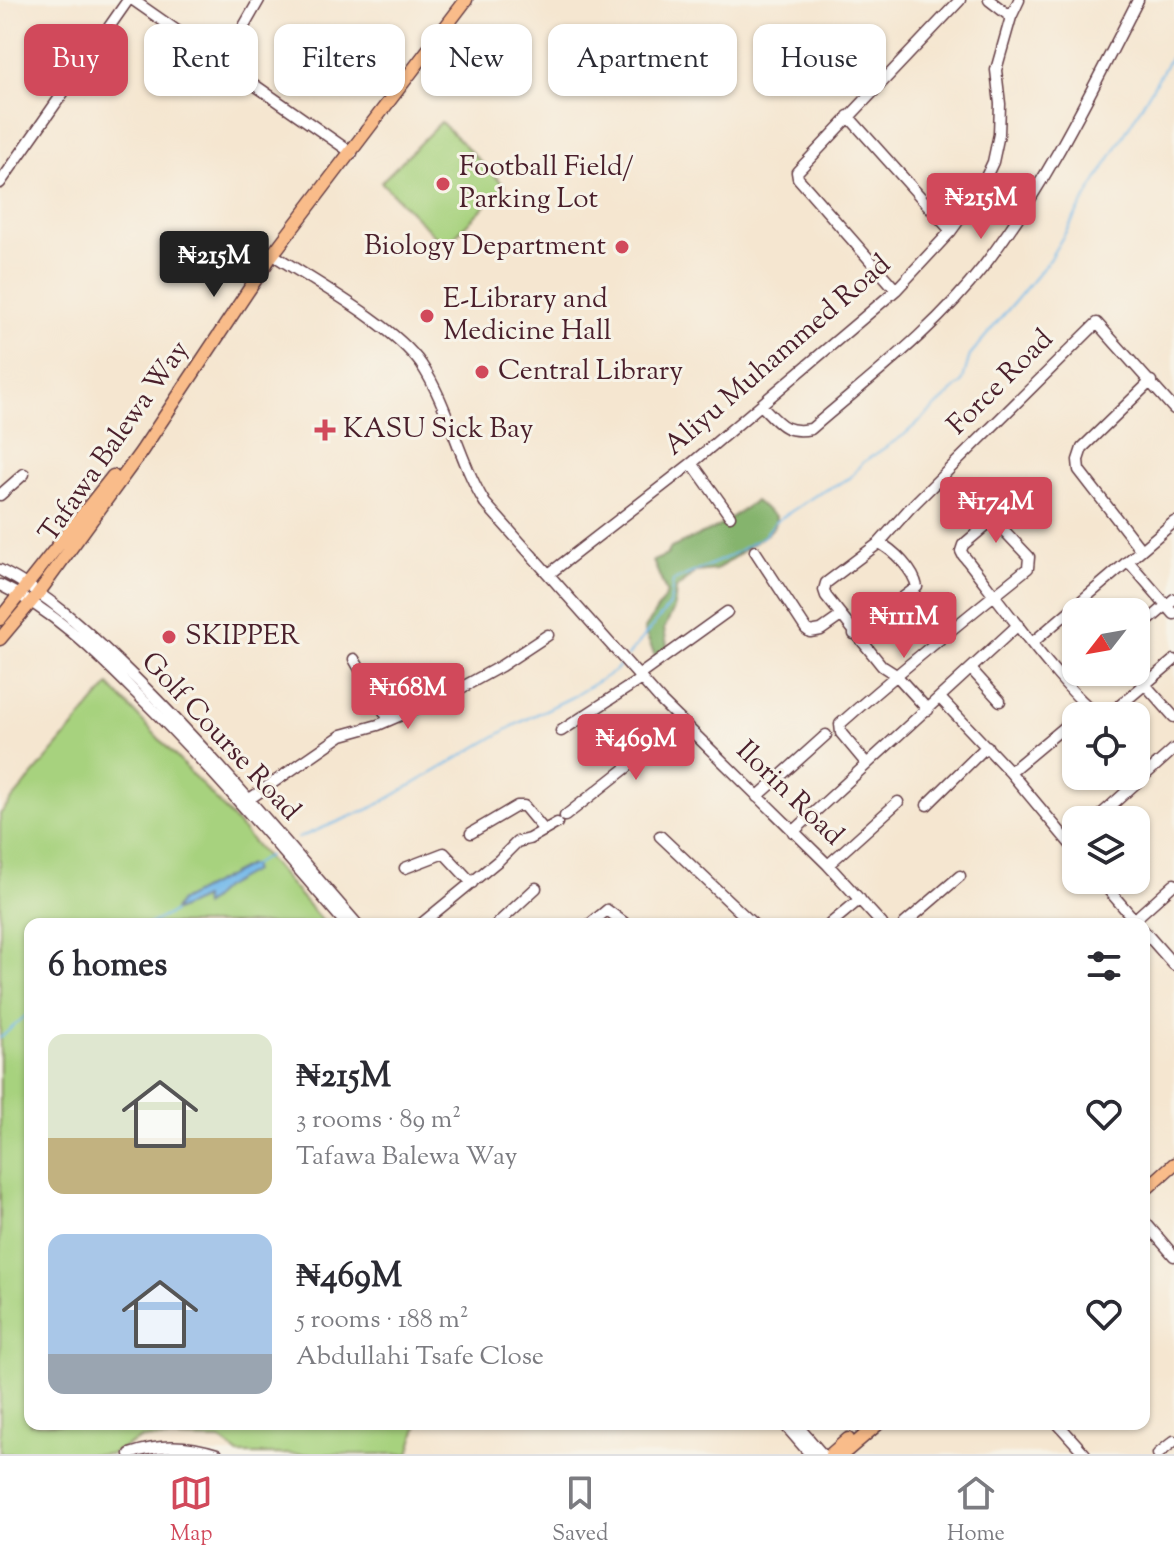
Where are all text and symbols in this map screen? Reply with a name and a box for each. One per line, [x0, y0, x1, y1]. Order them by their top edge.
chip: Buy [24, 24, 128, 96]
chip: Rent [144, 24, 258, 96]
chip: Filters [274, 24, 405, 96]
chip: New [421, 24, 532, 96]
chip: Apartment [548, 24, 737, 96]
chip: House [753, 24, 886, 96]
place label: Football Field/ Parking Lot [459, 148, 634, 220]
pin: ₦215M [925, 173, 1037, 241]
marker: Football Field/ Parking Lot [434, 175, 452, 193]
text: ₦215M [945, 180, 1017, 217]
place label: Biology Department [364, 227, 606, 267]
pin: ₦215M [158, 231, 270, 299]
text: ₦215M [178, 238, 250, 275]
marker: Biology Department [613, 238, 631, 256]
street label: Aliyu Muhammed Road [656, 246, 900, 466]
place label: E-Library and Medicine Hall [443, 280, 612, 352]
marker: E-Library and Medicine Hall [418, 307, 436, 325]
street label: Force Road [939, 321, 1063, 445]
street label: Tafawa Balewa Way [30, 333, 200, 551]
place label: Central Library [498, 352, 683, 392]
marker: Central Library [473, 363, 491, 381]
place label: KASU Sick Bay [343, 410, 533, 450]
marker: KASU Sick Bay [314, 419, 336, 441]
pin: ₦174M [940, 477, 1052, 545]
text: ₦174M [958, 484, 1034, 521]
pin: ₦111M [848, 592, 960, 660]
north arrow [1062, 598, 1150, 686]
map controls [1062, 598, 1150, 894]
text: ₦111M [869, 599, 939, 636]
place label: SKIPPER [185, 617, 300, 657]
marker: SKIPPER [160, 628, 178, 646]
street label: Golf Course Road [131, 644, 309, 831]
pin: ₦168M [352, 663, 464, 731]
text: ₦168M [369, 670, 447, 707]
button: locate [1062, 702, 1150, 790]
pin: ₦469M [580, 714, 692, 782]
text: ₦469M [595, 721, 677, 758]
street label: Ilorin Road [726, 732, 852, 856]
button: layers [1062, 806, 1150, 894]
text: 6 homes [48, 942, 167, 991]
icon: filters [1082, 944, 1126, 988]
text: ₦215M [296, 1053, 391, 1102]
icon: home [112, 1066, 208, 1162]
icon: heart [1082, 1092, 1126, 1136]
text: 3 rooms · 89 m² [296, 1102, 461, 1139]
text: Tafawa Balewa Way [296, 1139, 518, 1176]
text: ₦469M [296, 1253, 402, 1302]
icon: home [112, 1266, 208, 1362]
icon: heart [1082, 1292, 1126, 1336]
text: 5 rooms · 188 m² [296, 1302, 469, 1339]
text: Abdullahi Tsafe Close [296, 1339, 544, 1376]
tab: Map [169, 1471, 213, 1551]
tab: Saved [552, 1471, 608, 1551]
tab: Home [947, 1471, 1005, 1551]

